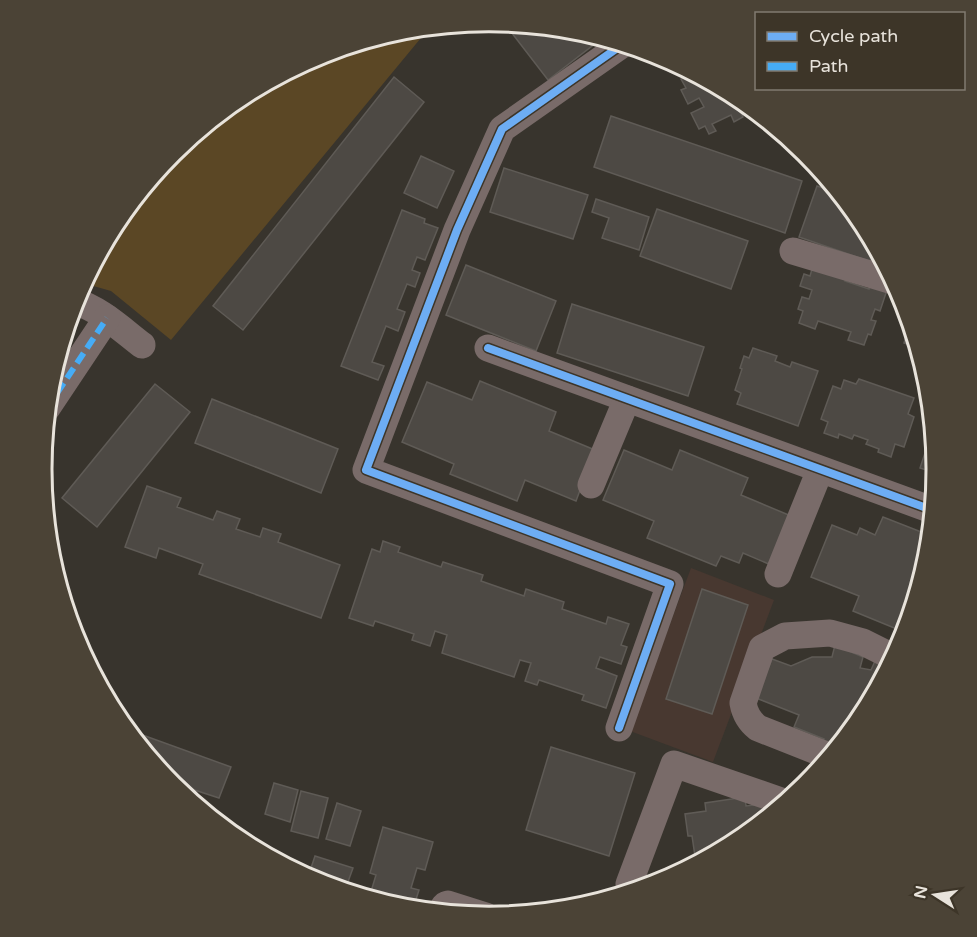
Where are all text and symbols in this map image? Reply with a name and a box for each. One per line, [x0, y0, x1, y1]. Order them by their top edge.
legend [755, 12, 965, 90]
text: Cycle path [809, 25, 898, 47]
text: Path [809, 55, 848, 77]
north arrow [905, 865, 965, 925]
text: N [910, 884, 932, 900]

